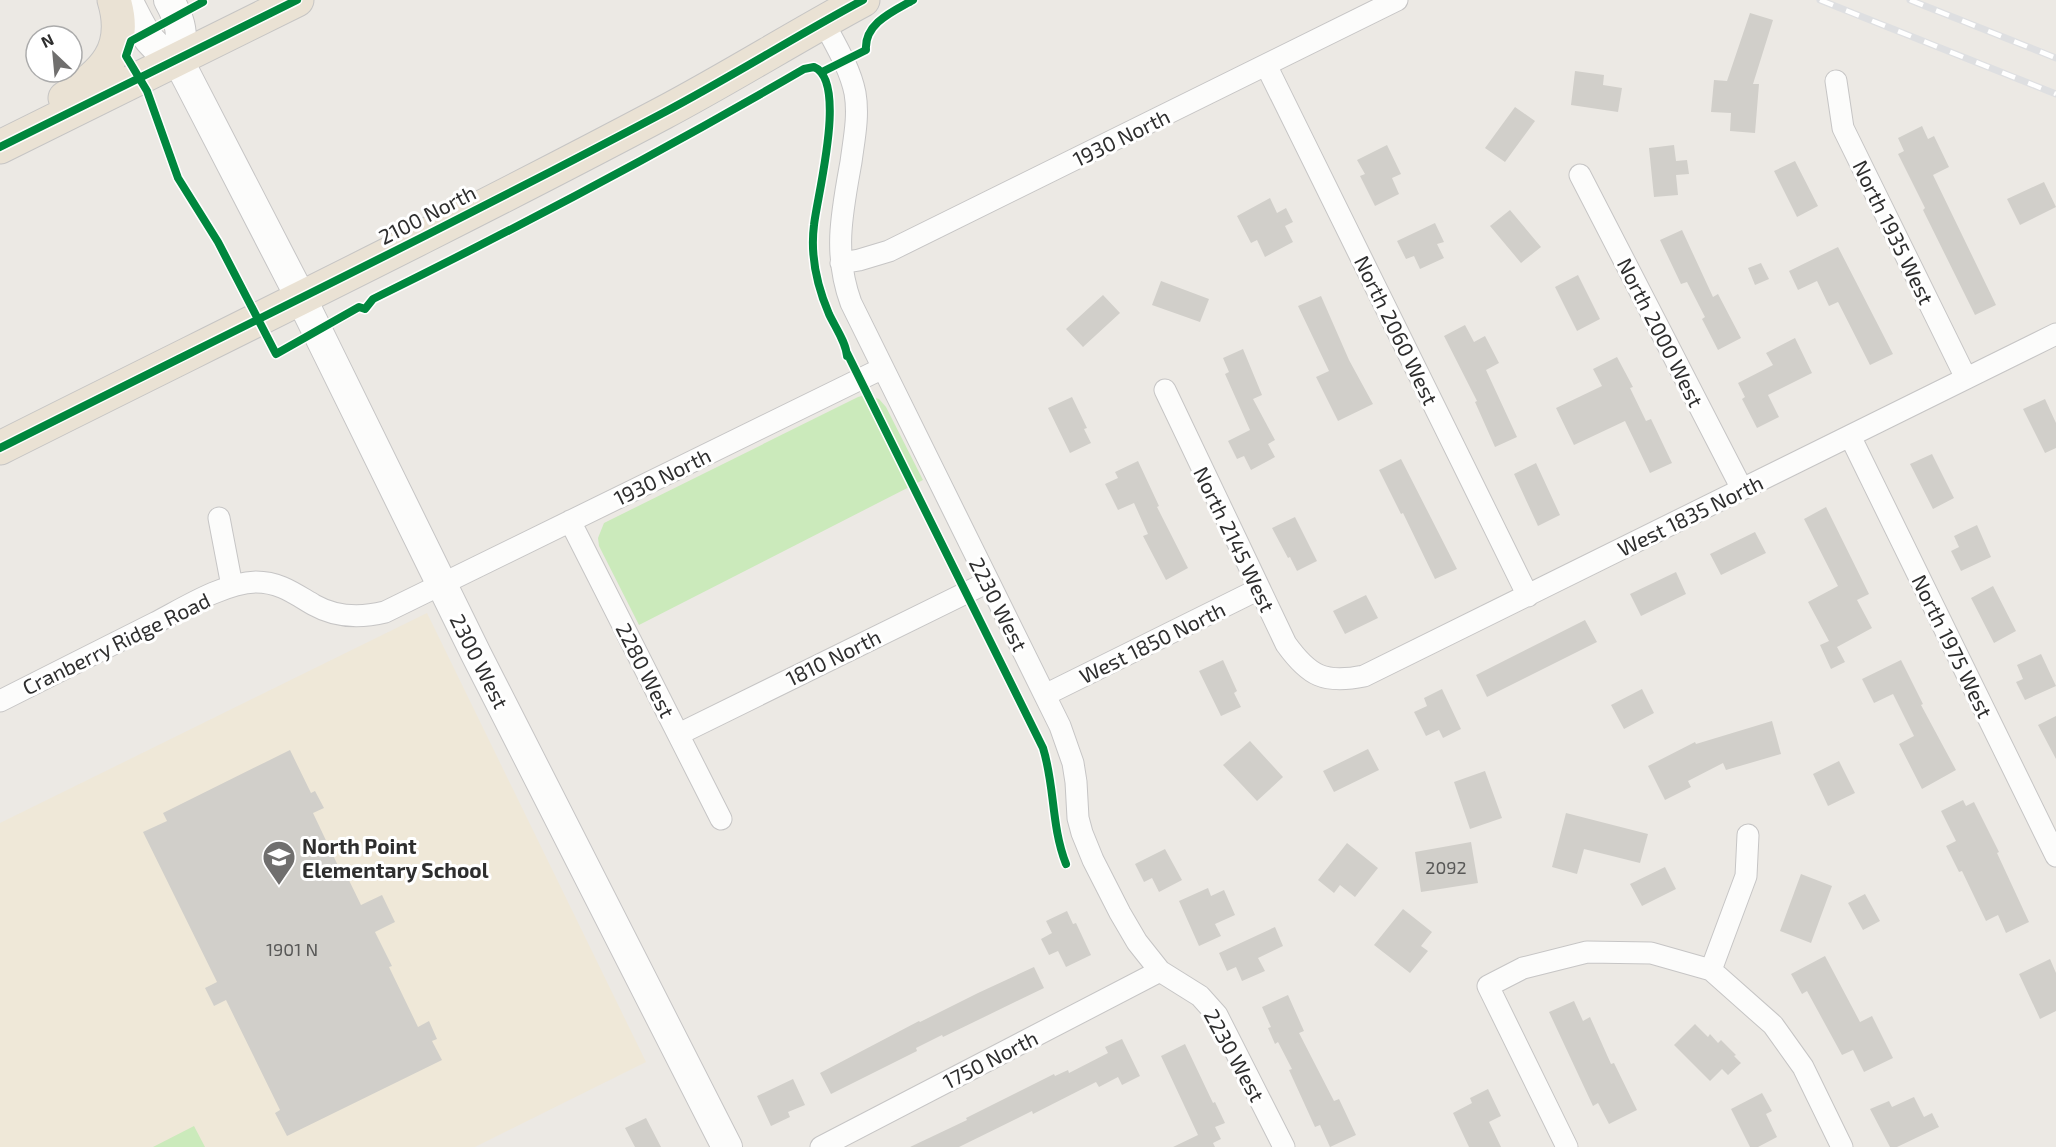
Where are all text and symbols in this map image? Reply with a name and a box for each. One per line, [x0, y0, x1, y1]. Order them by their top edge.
north arrow [24, 24, 84, 84]
text: N [38, 29, 57, 51]
street label: 1930 North [1068, 103, 1174, 171]
street label: North 1935 West [1848, 156, 1940, 308]
street label: 2100 North [374, 179, 480, 249]
street label: North 2060 West [1350, 251, 1444, 409]
street label: North 2000 West [1613, 253, 1709, 411]
street label: 1930 North [609, 442, 715, 510]
street label: North 2145 West [1189, 462, 1281, 616]
street label: West 1835 North [1613, 469, 1767, 561]
street label: 2230 West [965, 553, 1033, 655]
street label: North 1975 West [1908, 570, 1998, 722]
street label: Cranberry Ridge Road [18, 587, 214, 699]
street label: West 1850 North [1075, 596, 1229, 688]
street label: 2300 West [446, 610, 514, 712]
street label: 2280 West [612, 618, 680, 722]
street label: 1810 North [782, 623, 884, 691]
place label: North Point Elementary School [302, 833, 489, 883]
school or university icon: North Point Elementary School [261, 839, 297, 886]
house number: 2092 [1425, 856, 1467, 878]
house number: 1901 N [266, 938, 318, 960]
street label: 2230 West [1199, 1004, 1271, 1106]
street label: 1750 North [938, 1024, 1042, 1094]

